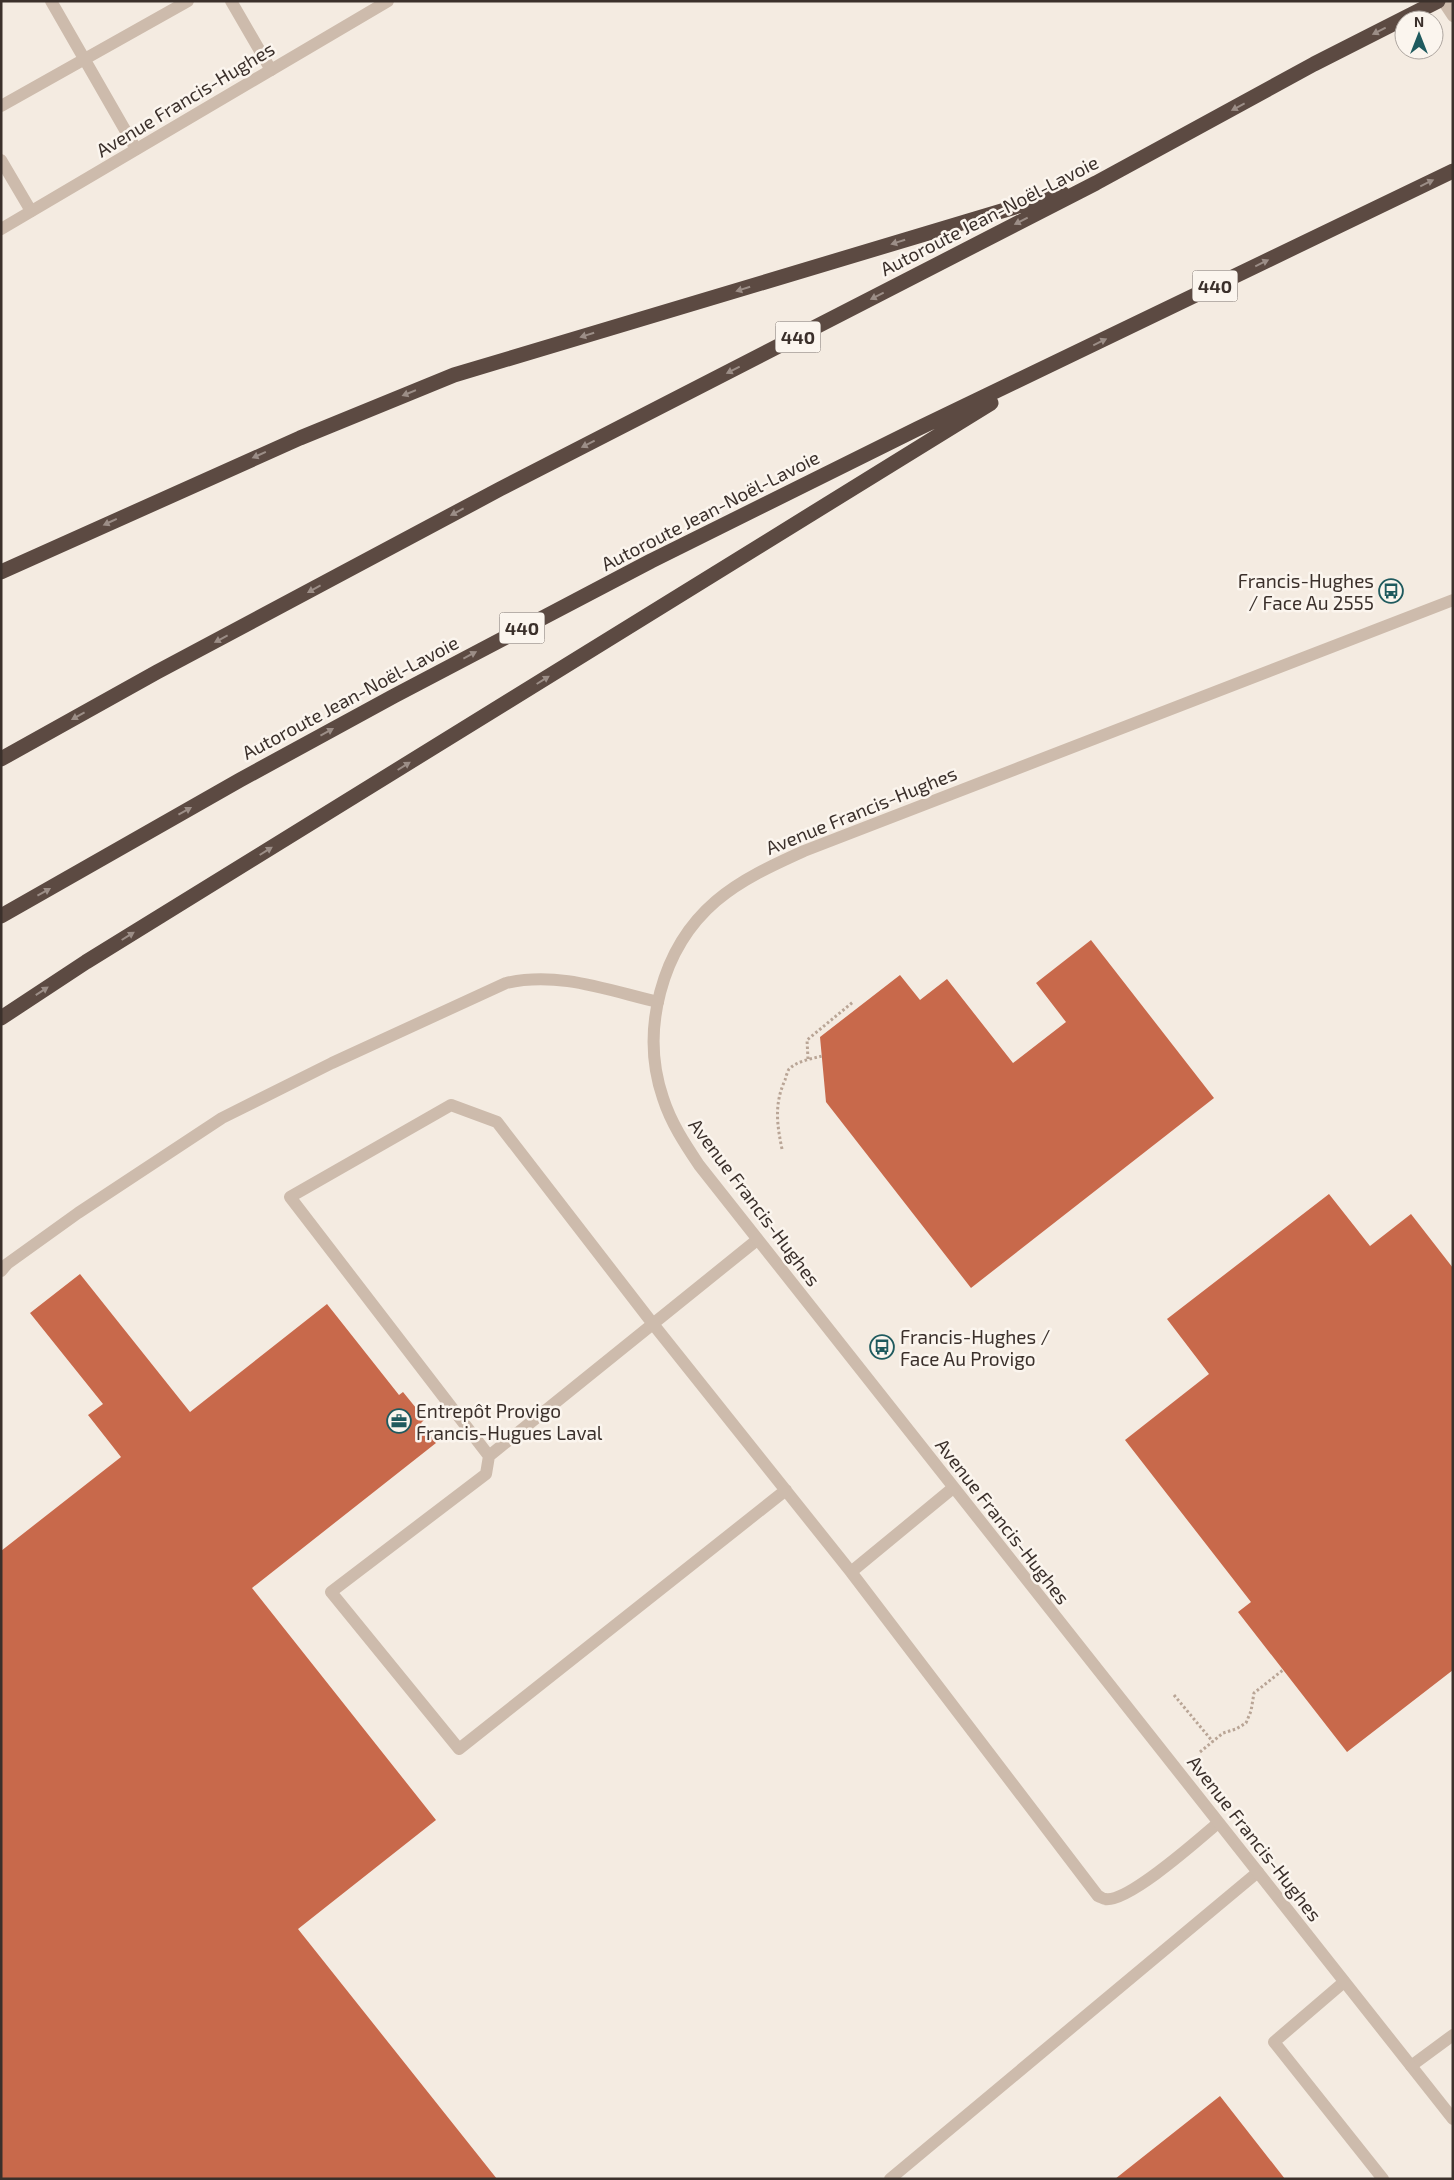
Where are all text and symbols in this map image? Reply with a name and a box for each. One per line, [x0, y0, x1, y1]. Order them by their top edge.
north arrow [1394, 10, 1444, 60]
text: N [1414, 13, 1424, 30]
one-way arrow [1372, 27, 1386, 35]
street label: Avenue Francis-Hughes [92, 37, 278, 161]
one-way arrow [1231, 102, 1244, 111]
street label: Autoroute Jean-Noël-Lavoie [876, 150, 1102, 280]
one-way arrow [1420, 179, 1434, 187]
one-way arrow [1014, 217, 1029, 225]
one-way arrow [891, 238, 906, 246]
one-way arrow [1255, 259, 1269, 267]
road number: 440 [1192, 270, 1238, 302]
one-way arrow [735, 285, 750, 293]
one-way arrow [870, 292, 884, 300]
road number: 440 [776, 322, 820, 352]
one-way arrow [579, 332, 594, 340]
one-way arrow [1093, 338, 1107, 346]
one-way arrow [725, 366, 740, 374]
one-way arrow [402, 390, 416, 398]
one-way arrow [581, 440, 595, 448]
street label: Autoroute Jean-Noël-Lavoie [597, 445, 823, 575]
one-way arrow [252, 452, 266, 460]
one-way arrow [449, 508, 464, 516]
one-way arrow [103, 518, 117, 526]
place label: Francis-Hughes / Face Au 2555 [1238, 569, 1374, 614]
bus stop icon: Francis-Hughes / Face Au 2555 [1378, 578, 1404, 604]
one-way arrow [306, 585, 321, 593]
road number: 440 [500, 612, 544, 644]
street label: Autoroute Jean-Noël-Lavoie [238, 630, 462, 764]
one-way arrow [214, 635, 228, 643]
one-way arrow [463, 651, 477, 659]
one-way arrow [536, 676, 549, 685]
one-way arrow [71, 712, 85, 720]
one-way arrow [320, 728, 333, 737]
one-way arrow [398, 761, 411, 770]
street label: Avenue Francis-Hughes [762, 761, 960, 859]
one-way arrow [177, 807, 192, 815]
one-way arrow [259, 846, 273, 855]
one-way arrow [36, 888, 51, 896]
one-way arrow [121, 932, 134, 941]
one-way arrow [35, 986, 49, 996]
street label: Avenue Francis-Hughes [684, 1114, 826, 1290]
place label: Francis-Hughes / Face Au Provigo [900, 1325, 1050, 1370]
bus stop icon: Francis-Hughes / Face Au Provigo [869, 1334, 895, 1360]
place label: Entrepôt Provigo Francis-Hugues Laval [416, 1399, 603, 1444]
office icon: Entrepôt Provigo Francis-Hugues Laval [386, 1408, 412, 1434]
street label: Avenue Francis-Hughes [931, 1433, 1075, 1609]
street label: Avenue Francis-Hughes [1183, 1750, 1327, 1926]

